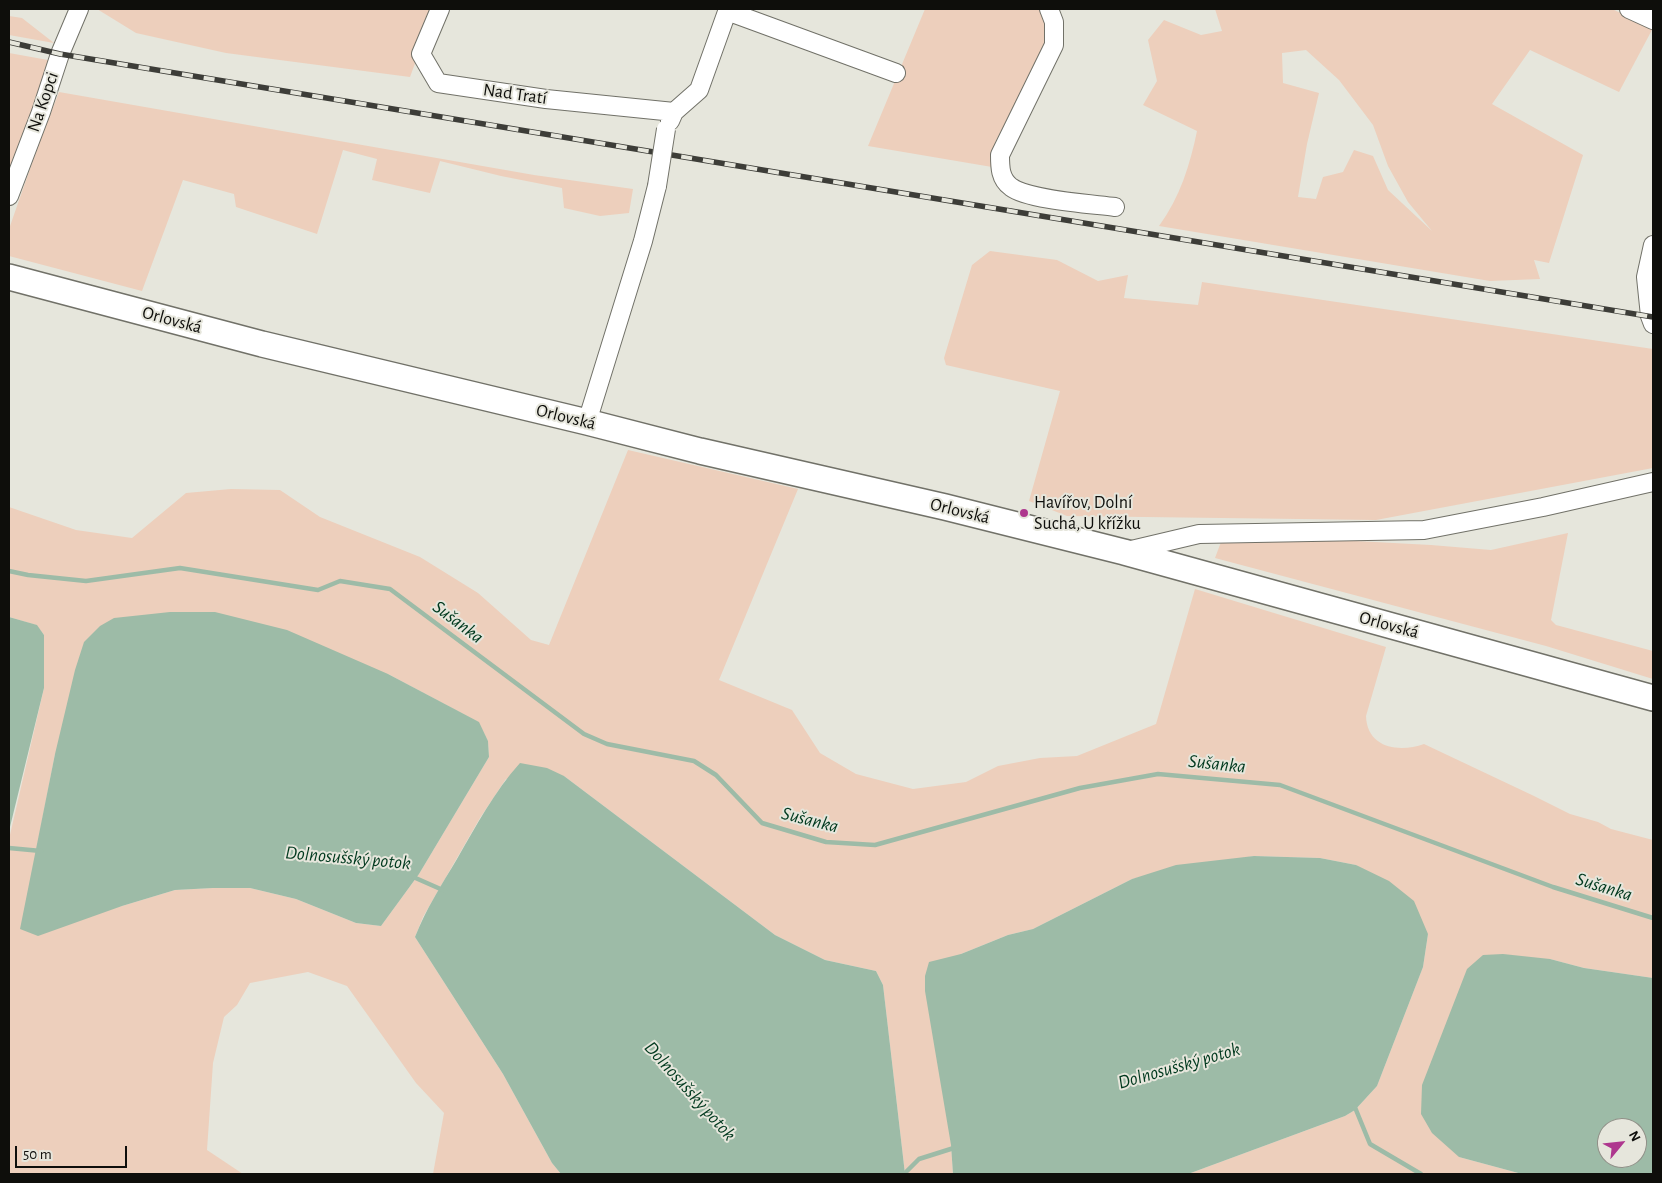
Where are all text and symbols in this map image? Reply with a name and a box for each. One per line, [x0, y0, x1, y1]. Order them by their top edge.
street label: Na Kopci [23, 69, 63, 135]
street label: Nad Tratí [482, 79, 548, 109]
street label: Orlovská [140, 302, 204, 338]
street label: Orlovská [534, 399, 598, 435]
place label: Havířov, Dolní Suchá, U křížku [1034, 492, 1141, 534]
street label: Orlovská [928, 493, 992, 529]
marker: Havířov, Dolní Suchá, U křížku [1018, 507, 1030, 519]
water label: Sušanka [428, 596, 488, 648]
street label: Orlovská [1357, 607, 1421, 643]
water label: Sušanka [1187, 750, 1247, 778]
water label: Sušanka [779, 802, 841, 838]
water label: Dolnosušský potok [284, 841, 412, 875]
water label: Sušanka [1573, 868, 1635, 906]
water label: Dolnosušský potok [639, 1037, 741, 1145]
water label: Dolnosušský potok [1115, 1038, 1243, 1094]
north arrow [1597, 1118, 1647, 1168]
text: N [1626, 1129, 1643, 1144]
scale bar [18, 1136, 130, 1168]
text: 50 m [23, 1147, 52, 1162]

